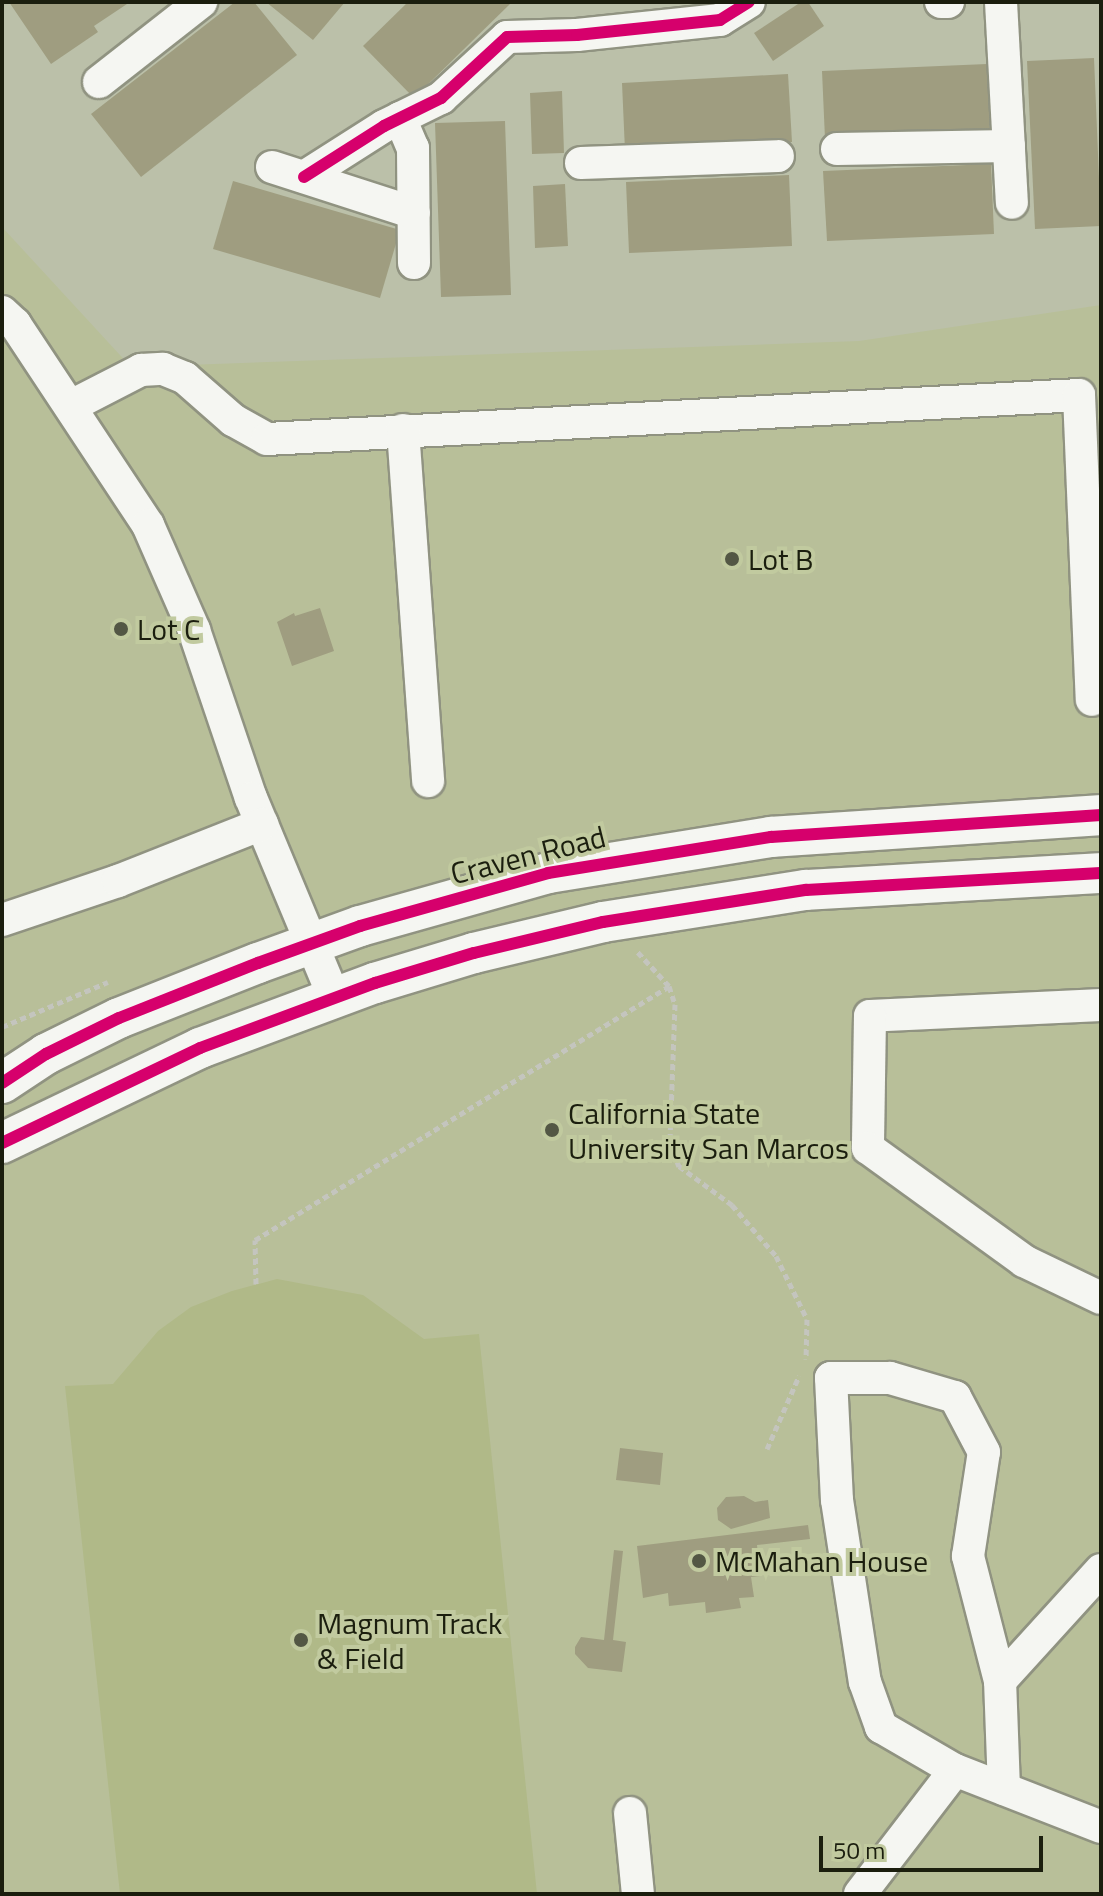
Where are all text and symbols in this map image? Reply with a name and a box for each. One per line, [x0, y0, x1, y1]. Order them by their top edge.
place label: Lot B [748, 541, 814, 577]
marker: Lot B [723, 550, 741, 568]
place label: Lot C [137, 611, 200, 647]
marker: Lot C [112, 620, 130, 638]
street label: Craven Road [447, 818, 609, 892]
place label: California State University San Marcos [568, 1095, 849, 1166]
marker: California State University San Marcos [543, 1121, 561, 1139]
place label: McMahan House [715, 1543, 928, 1579]
marker: McMahan House [690, 1552, 708, 1570]
place label: Magnum Track & Field [317, 1605, 502, 1676]
marker: Magnum Track & Field [292, 1631, 310, 1649]
scale bar [823, 1820, 1047, 1870]
text: 50 m [833, 1832, 885, 1868]

